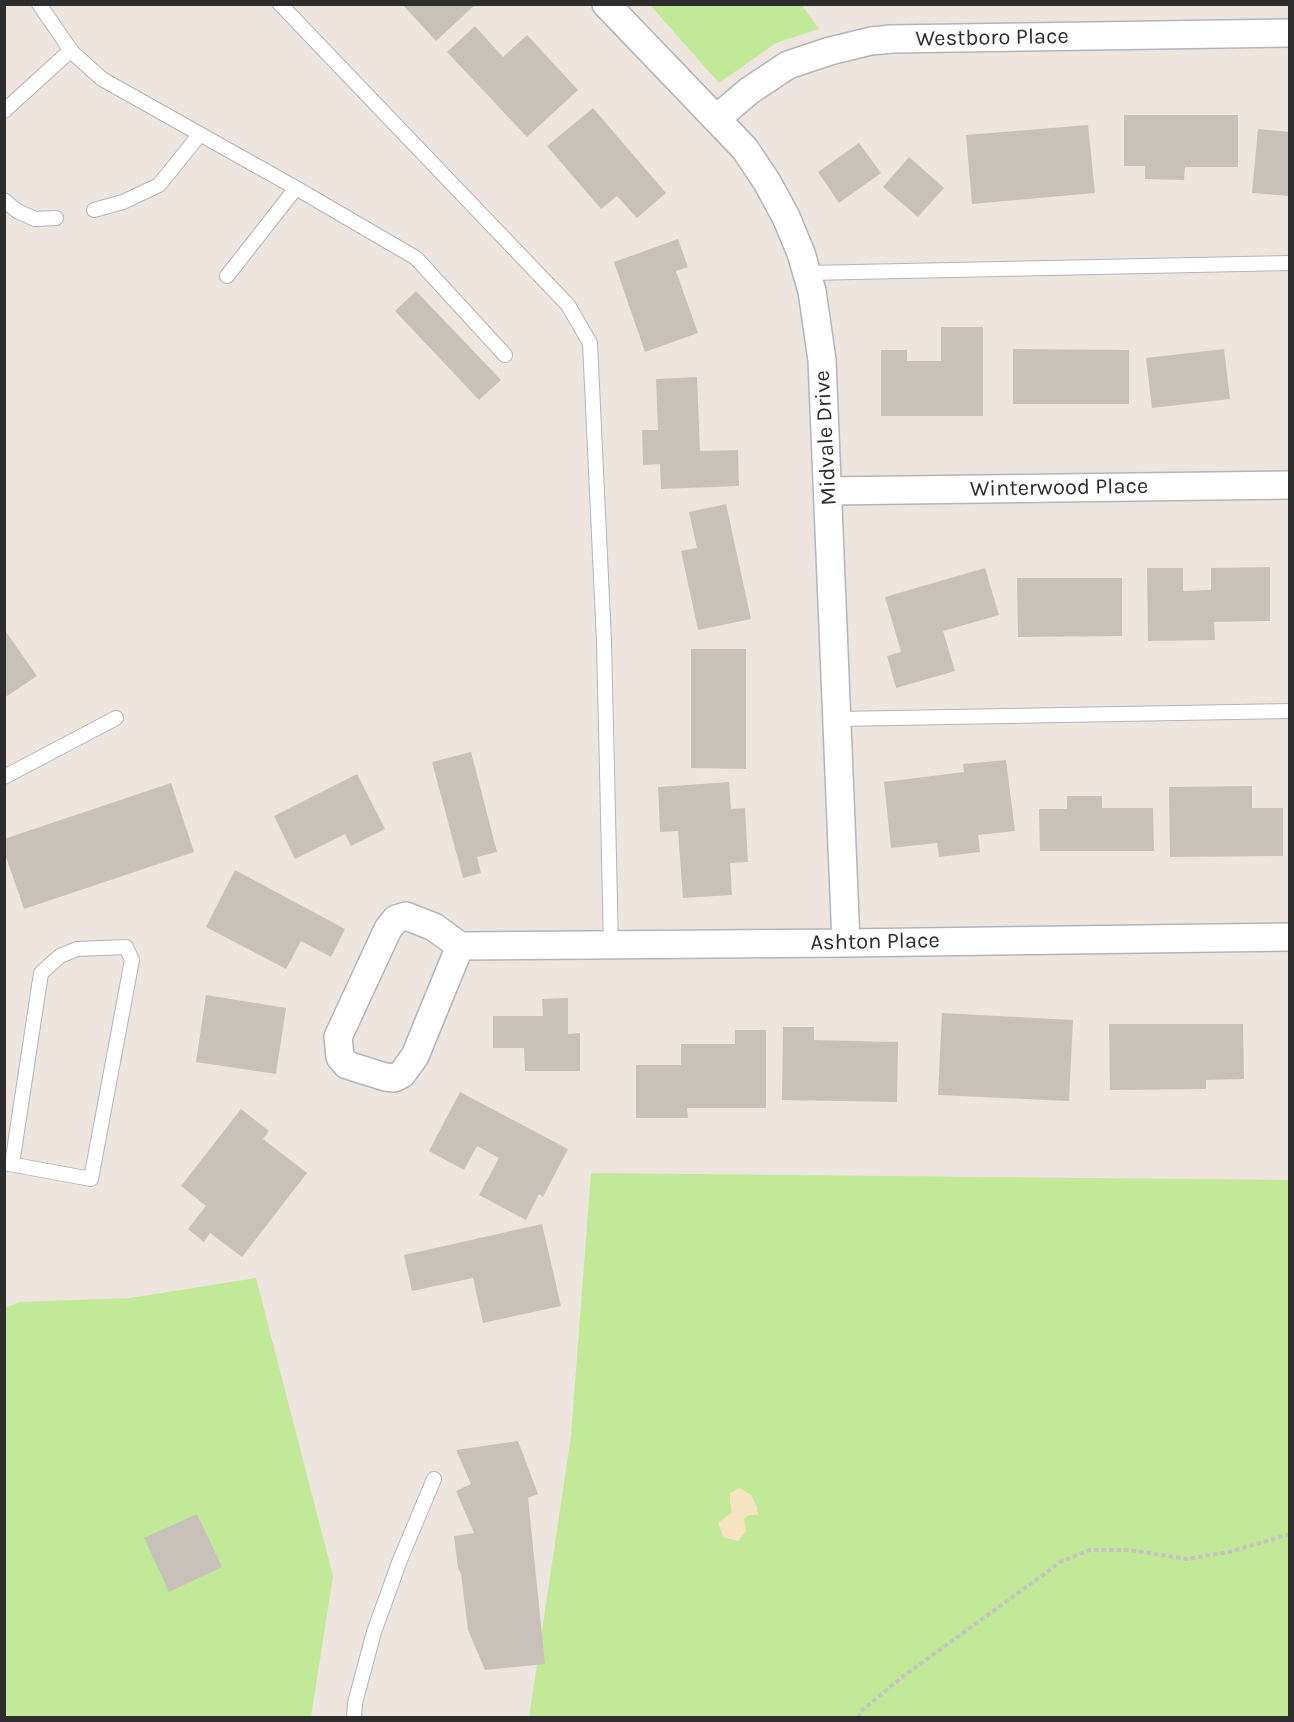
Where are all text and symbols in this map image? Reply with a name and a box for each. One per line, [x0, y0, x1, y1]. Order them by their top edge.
street label: Westboro Place [915, 23, 1069, 53]
street label: Midvale Drive [809, 370, 843, 506]
street label: Winterwood Place [970, 473, 1148, 503]
street label: Ashton Place [810, 928, 940, 956]

